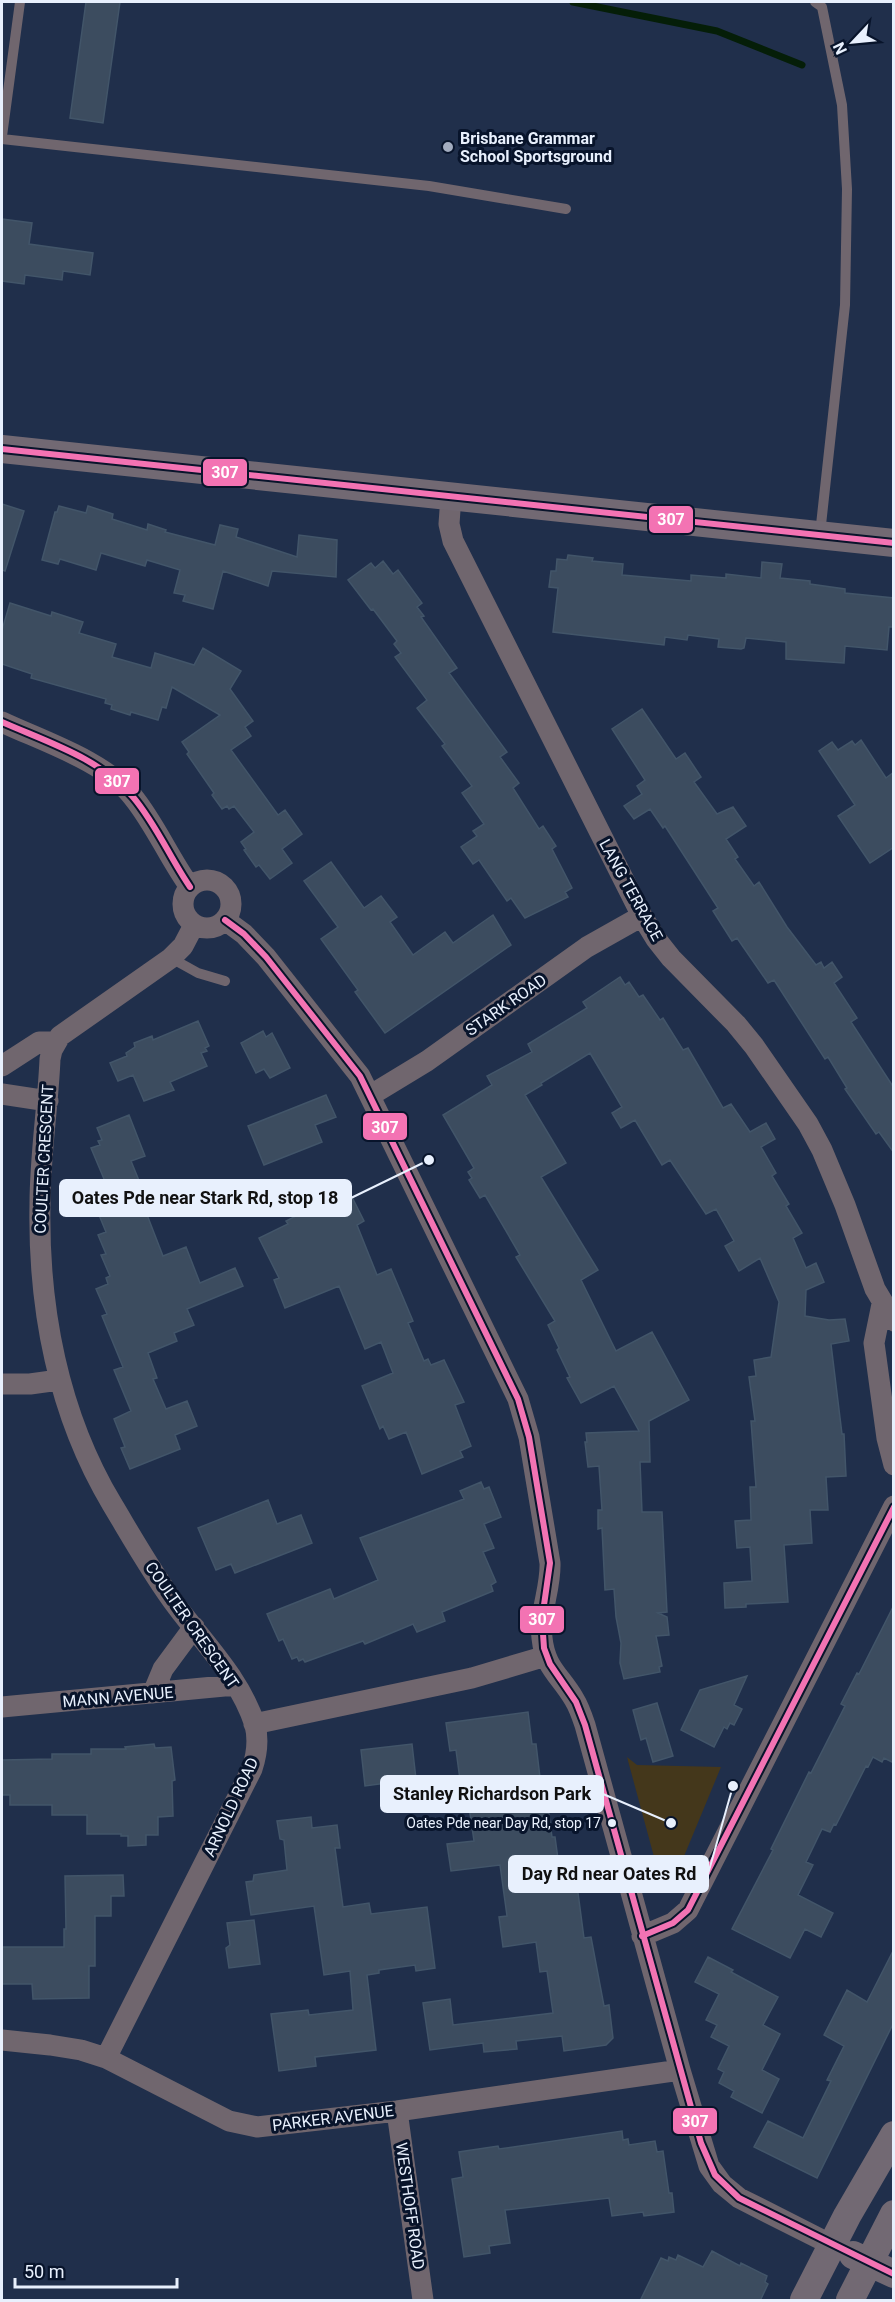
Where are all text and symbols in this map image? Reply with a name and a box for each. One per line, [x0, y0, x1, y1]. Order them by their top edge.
north arrow [823, 12, 883, 72]
text: N [829, 39, 851, 58]
place label: Brisbane Grammar School Sportsground [460, 129, 612, 166]
marker: Brisbane Grammar School Sportsground [441, 140, 455, 154]
line badge: 307 [202, 458, 248, 487]
text: 307 [211, 463, 239, 482]
line badge: 307 [648, 505, 694, 534]
text: 307 [657, 510, 685, 529]
line badge: 307 [94, 767, 140, 795]
text: 307 [103, 772, 131, 791]
street label: LANG TERRACE [595, 836, 667, 944]
street label: STARK ROAD [462, 970, 550, 1040]
street label: COULTER CRESCENT [31, 1083, 57, 1234]
line badge: 307 [362, 1112, 408, 1141]
text: 307 [371, 1118, 399, 1137]
callout: Oates Pde near Stark Rd, stop 18 [60, 1180, 351, 1216]
text: Oates Pde near Stark Rd, stop 18 [72, 1187, 338, 1208]
street label: COULTER CRESCENT [141, 1558, 243, 1692]
line badge: 307 [519, 1605, 565, 1634]
text: 307 [528, 1610, 556, 1629]
street label: MANN AVENUE [62, 1683, 174, 1711]
street label: ARNOLD ROAD [200, 1754, 262, 1860]
callout: Stanley Richardson Park [381, 1776, 603, 1812]
text: Stanley Richardson Park [393, 1783, 591, 1804]
place label: Oates Pde near Day Rd, stop 17 [406, 1815, 601, 1831]
marker: Oates Pde near Day Rd, stop 17 [606, 1817, 618, 1829]
callout: Day Rd near Oates Rd [509, 1856, 708, 1892]
text: Day Rd near Oates Rd [522, 1863, 696, 1884]
street label: PARKER AVENUE [271, 2101, 395, 2135]
line badge: 307 [672, 2107, 718, 2135]
text: 307 [681, 2112, 709, 2131]
street label: WESTHOFF ROAD [392, 2141, 428, 2271]
scale bar [15, 2251, 177, 2289]
text: 50 m [24, 2261, 64, 2282]

